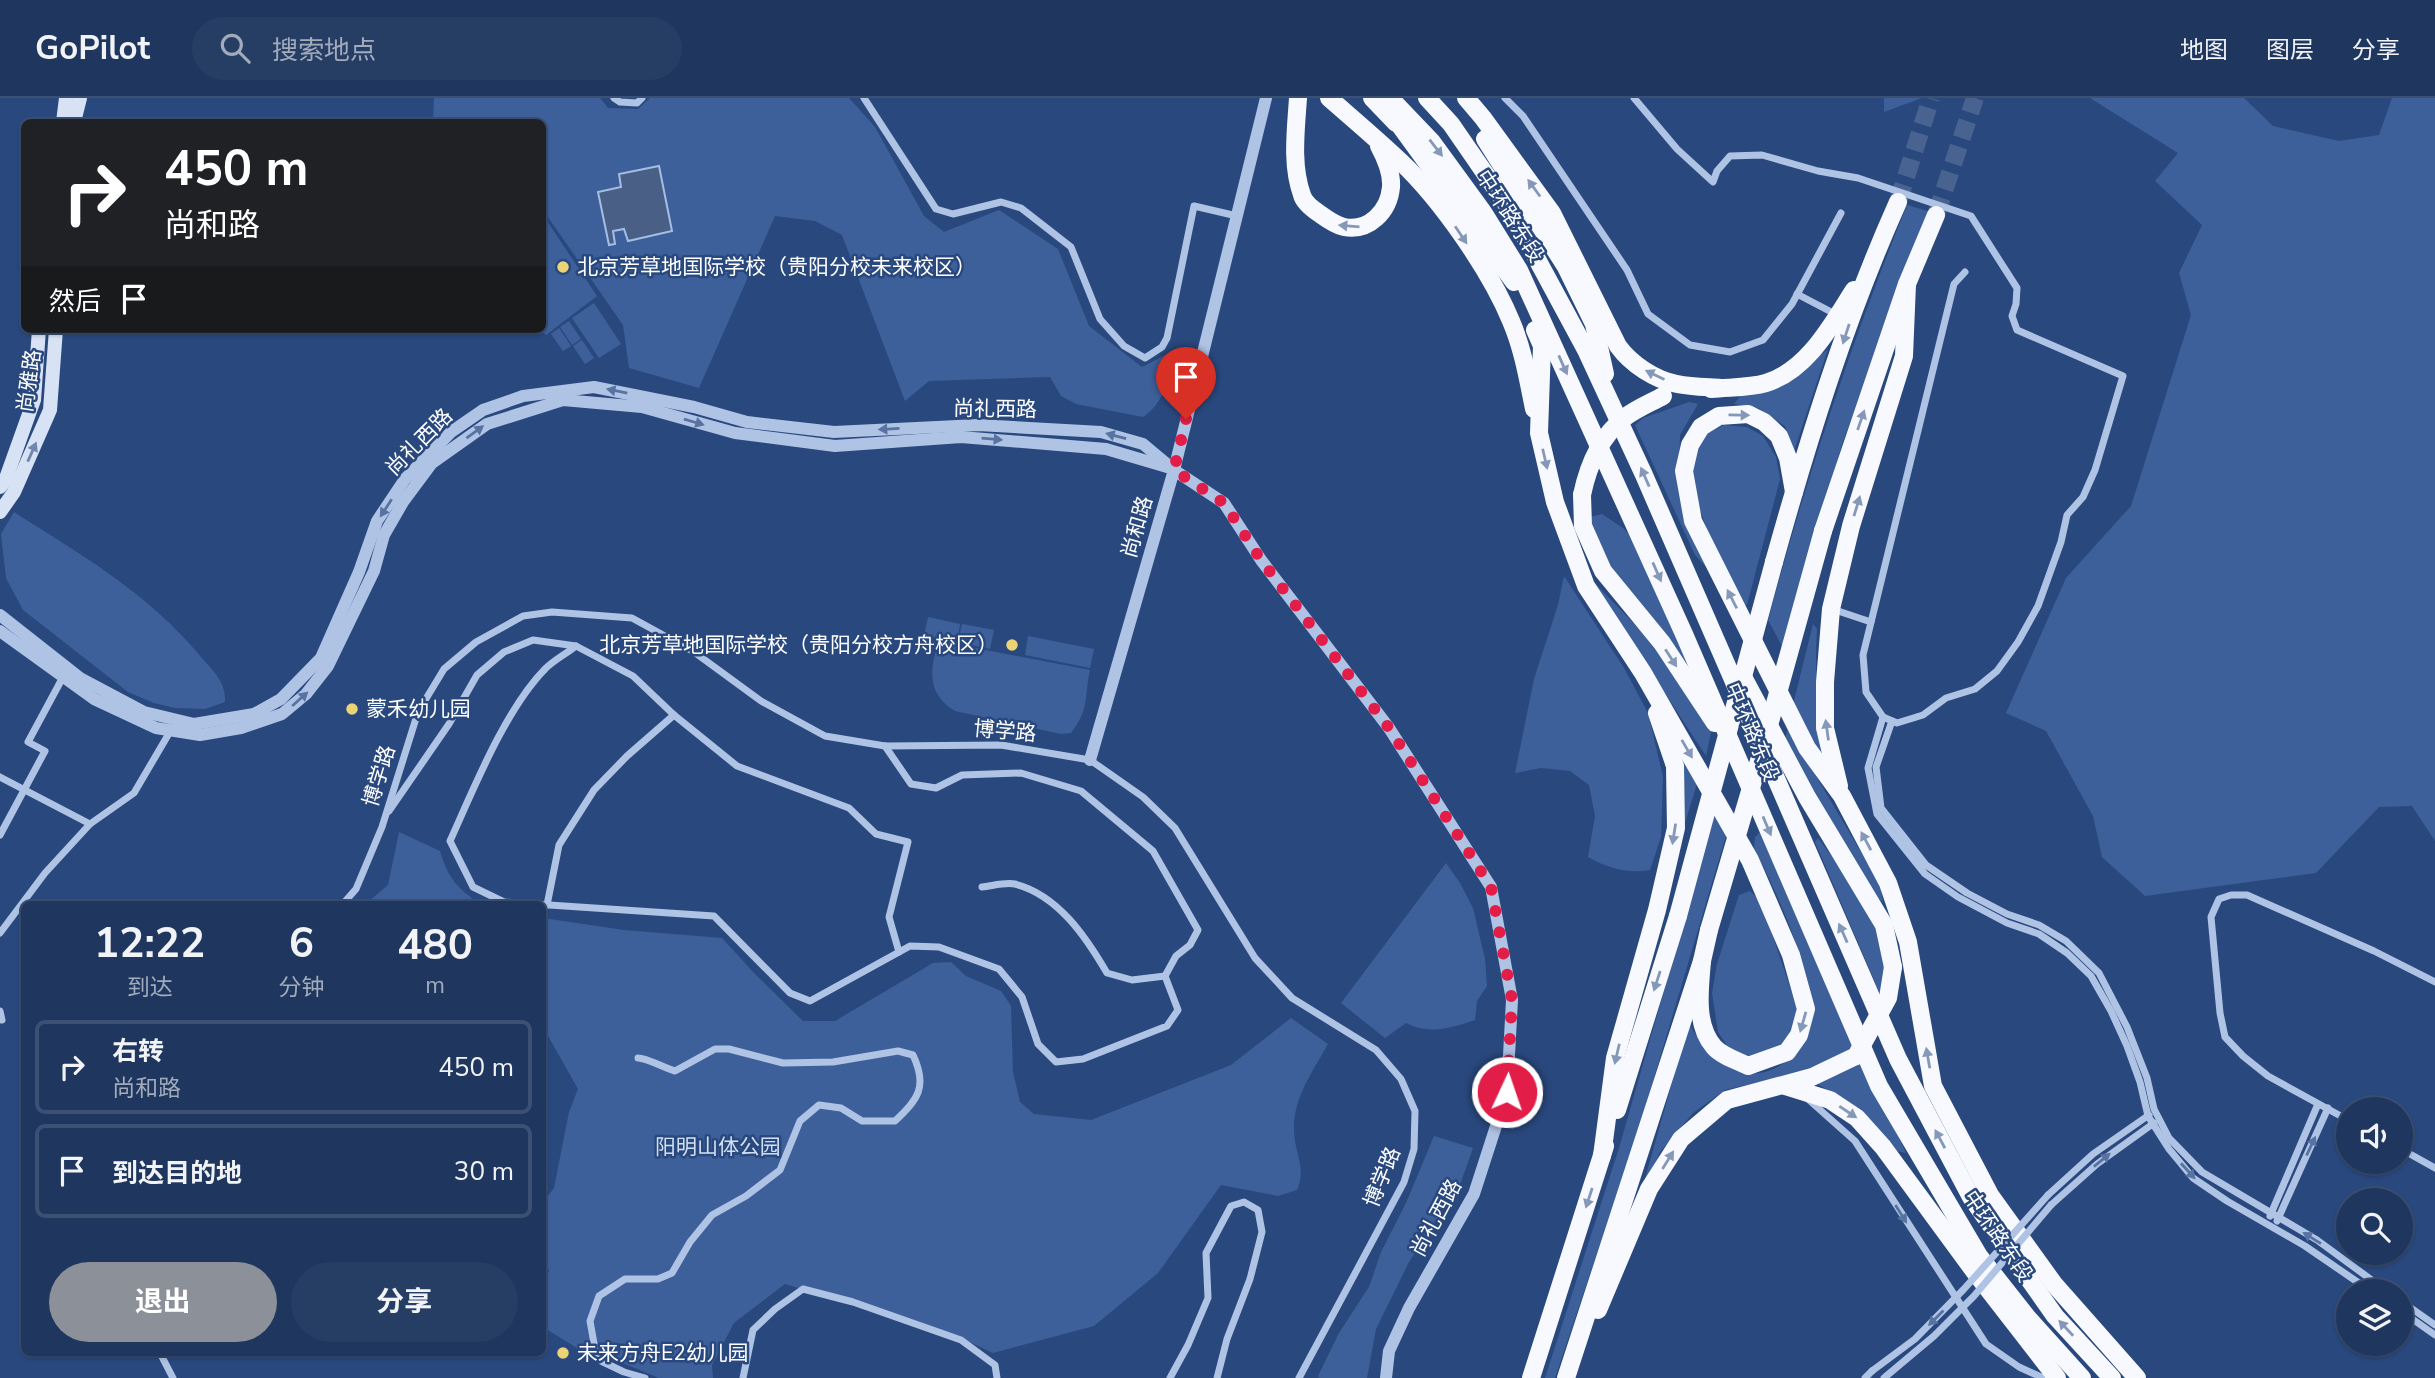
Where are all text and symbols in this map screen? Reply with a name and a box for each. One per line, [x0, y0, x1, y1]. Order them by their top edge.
search box [192, 17, 682, 80]
text: GoPilot [35, 26, 150, 71]
icon: search [216, 29, 254, 67]
text: 搜索地点 [272, 33, 376, 68]
text: 地图 [2180, 34, 2228, 66]
text: 图层 [2266, 34, 2314, 66]
text: 分享 [2352, 34, 2400, 66]
text: 450 m [164, 135, 308, 202]
one-way arrow [1429, 139, 1444, 157]
icon: right [49, 147, 140, 238]
street label: 中环路东段 [1470, 164, 1550, 268]
one-way arrow [1527, 179, 1541, 197]
text: 尚和路 [164, 204, 260, 247]
one-way arrow [1338, 220, 1360, 231]
one-way arrow [1454, 226, 1468, 244]
place label: 北京芳草地国际学校（贵阳分校未来校区） [577, 253, 976, 281]
marker: 北京芳草地国际学校（贵阳分校未来校区） [555, 259, 571, 275]
icon: arrive [115, 280, 153, 318]
text: 然后 [49, 284, 101, 319]
one-way arrow [1840, 324, 1851, 345]
pin [1156, 347, 1216, 419]
street label: 尚雅路 [11, 348, 47, 414]
one-way arrow [1557, 355, 1569, 375]
icon: arrive [1167, 358, 1205, 396]
one-way arrow [1645, 369, 1665, 381]
one-way arrow [606, 386, 628, 397]
street label: 尚礼西路 [953, 394, 1037, 424]
street label: 尚礼西路 [379, 402, 459, 482]
one-way arrow [1856, 409, 1867, 430]
one-way arrow [1728, 410, 1750, 421]
one-way arrow [683, 417, 705, 428]
one-way arrow [878, 424, 900, 435]
one-way arrow [466, 425, 484, 439]
one-way arrow [1105, 431, 1126, 441]
one-way arrow [981, 434, 1003, 445]
one-way arrow [27, 441, 38, 462]
one-way arrow [1540, 448, 1551, 470]
one-way arrow [1639, 467, 1650, 488]
street label: 尚和路 [1115, 493, 1159, 561]
one-way arrow [1853, 496, 1863, 517]
one-way arrow [380, 498, 393, 517]
one-way arrow [1651, 562, 1662, 582]
one-way arrow [1727, 589, 1738, 609]
place label: 北京芳草地国际学校（贵阳分校方舟校区） [599, 631, 998, 659]
marker: 北京芳草地国际学校（贵阳分校方舟校区） [1004, 637, 1020, 653]
one-way arrow [1665, 648, 1678, 668]
street label: 中环路东段 [1719, 678, 1785, 786]
one-way arrow [291, 691, 308, 707]
place label: 蒙禾幼儿园 [366, 695, 471, 723]
marker: 蒙禾幼儿园 [344, 701, 360, 717]
street label: 博学路 [972, 714, 1038, 748]
one-way arrow [1821, 719, 1832, 741]
one-way arrow [1681, 739, 1693, 758]
street label: 博学路 [356, 742, 402, 810]
one-way arrow [1762, 815, 1773, 836]
one-way arrow [1668, 823, 1679, 845]
one-way arrow [1860, 831, 1871, 851]
text: 12:22 [94, 915, 205, 972]
text: 6 [289, 915, 314, 972]
text: 480 [397, 917, 473, 974]
one-way arrow [1837, 923, 1849, 943]
text: m [425, 970, 445, 1001]
one-way arrow [1652, 971, 1662, 992]
text: 到达 [127, 972, 173, 1003]
text: 分钟 [278, 972, 324, 1003]
one-way arrow [1797, 1012, 1807, 1033]
text: 右转 [112, 1034, 164, 1069]
one-way arrow [1611, 1043, 1622, 1065]
one-way arrow [1922, 1047, 1933, 1069]
icon: right [53, 1048, 91, 1086]
text: 450 m [438, 1050, 514, 1085]
position arrow [1470, 1055, 1544, 1129]
text: 尚和路 [112, 1073, 181, 1104]
map controls [2336, 1097, 2413, 1356]
button: sound [2336, 1097, 2413, 1174]
one-way arrow [1839, 1105, 1857, 1119]
one-way arrow [1934, 1129, 1946, 1149]
park label: 阳明山体公园 [655, 1133, 781, 1161]
one-way arrow [2305, 1136, 2317, 1156]
street label: 博学路 [1357, 1143, 1407, 1211]
one-way arrow [1661, 1150, 1674, 1169]
icon: arrive [53, 1152, 91, 1190]
one-way arrow [2093, 1153, 2111, 1168]
text: 30 m [454, 1154, 514, 1189]
text: 到达目的地 [112, 1156, 242, 1191]
one-way arrow [2180, 1162, 2196, 1180]
street label: 尚礼西路 [1404, 1174, 1468, 1262]
street label: 中环路东段 [1957, 1185, 2039, 1287]
one-way arrow [1584, 1188, 1594, 1209]
button: search [2336, 1188, 2413, 1265]
one-way arrow [1894, 1204, 1907, 1223]
one-way arrow [2303, 1232, 2322, 1245]
button: 退出 [49, 1262, 277, 1342]
button: 分享 [291, 1262, 518, 1342]
button: layers [2336, 1279, 2413, 1356]
one-way arrow [1927, 1309, 1944, 1326]
one-way arrow [2058, 1320, 2074, 1337]
place label: 未来方舟E2幼儿园 [577, 1339, 749, 1367]
marker: 未来方舟E2幼儿园 [555, 1345, 571, 1361]

